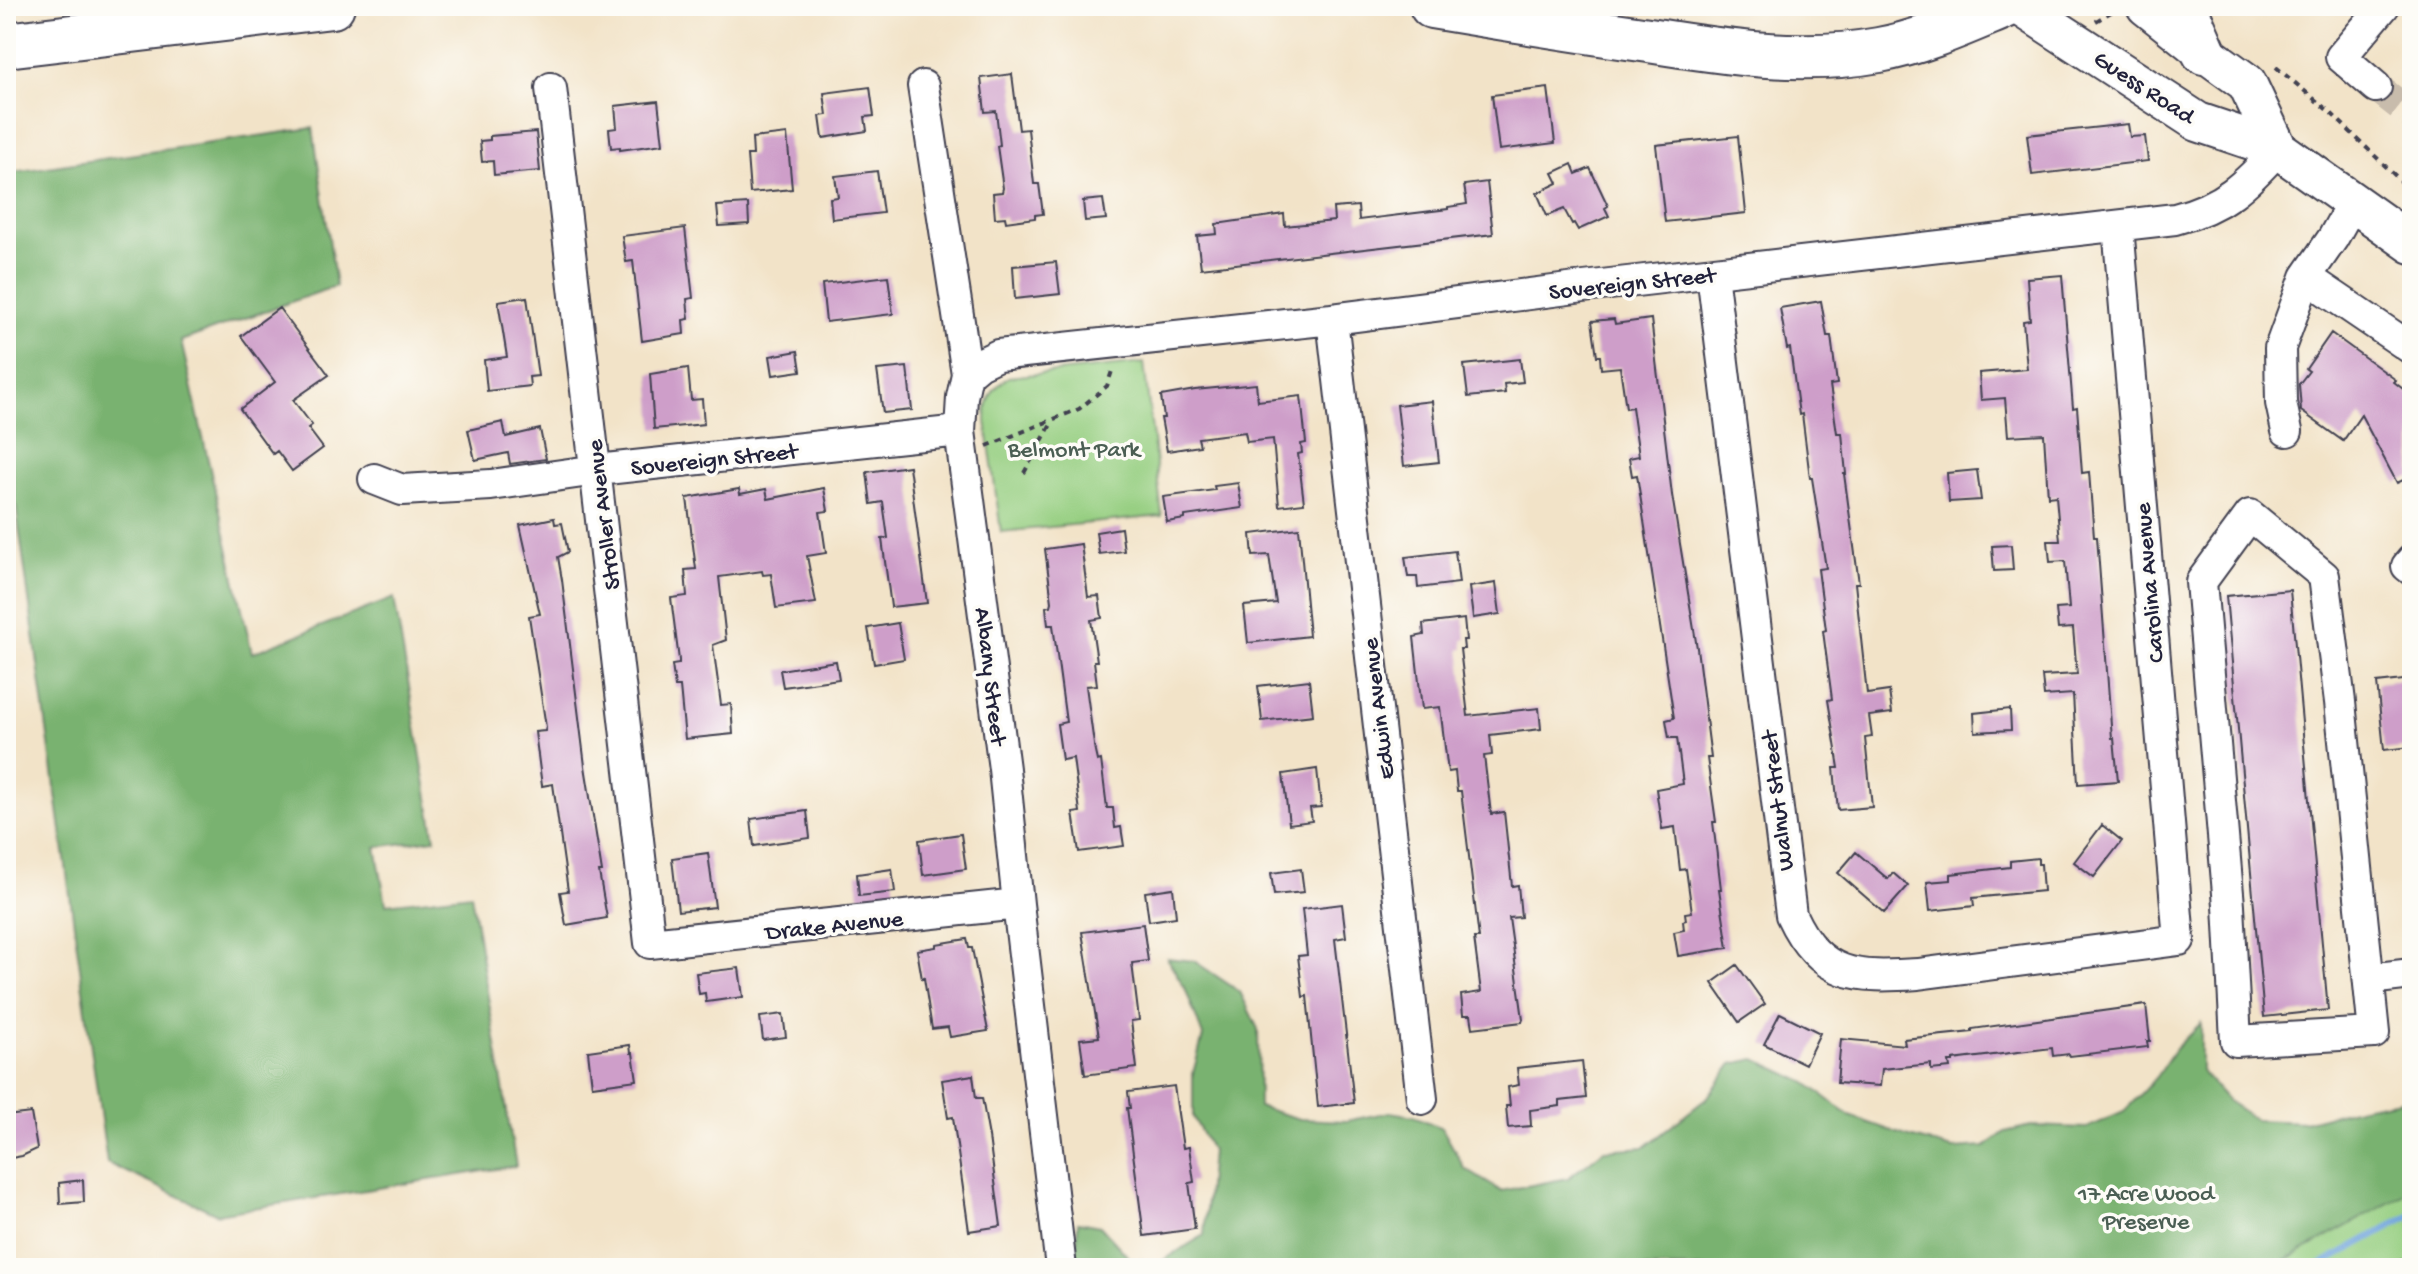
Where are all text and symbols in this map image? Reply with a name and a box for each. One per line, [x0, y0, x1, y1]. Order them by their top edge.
street label: Guess Road [2087, 46, 2201, 133]
street label: Sovereign Street [1548, 262, 1719, 309]
street label: Stroller Avenue [582, 437, 629, 591]
park label: Belmont Park [1007, 437, 1142, 466]
street label: Sovereign Street [630, 438, 801, 485]
street label: Carolina Avenue [2130, 501, 2173, 664]
street label: Albany Street [966, 606, 1012, 749]
street label: Edwin Avenue [1357, 636, 1404, 781]
street label: Walnut Street [1756, 727, 1802, 872]
street label: Drake Avenue [762, 906, 905, 949]
park label: 17 Acre Wood Preserve [2077, 1181, 2216, 1238]

